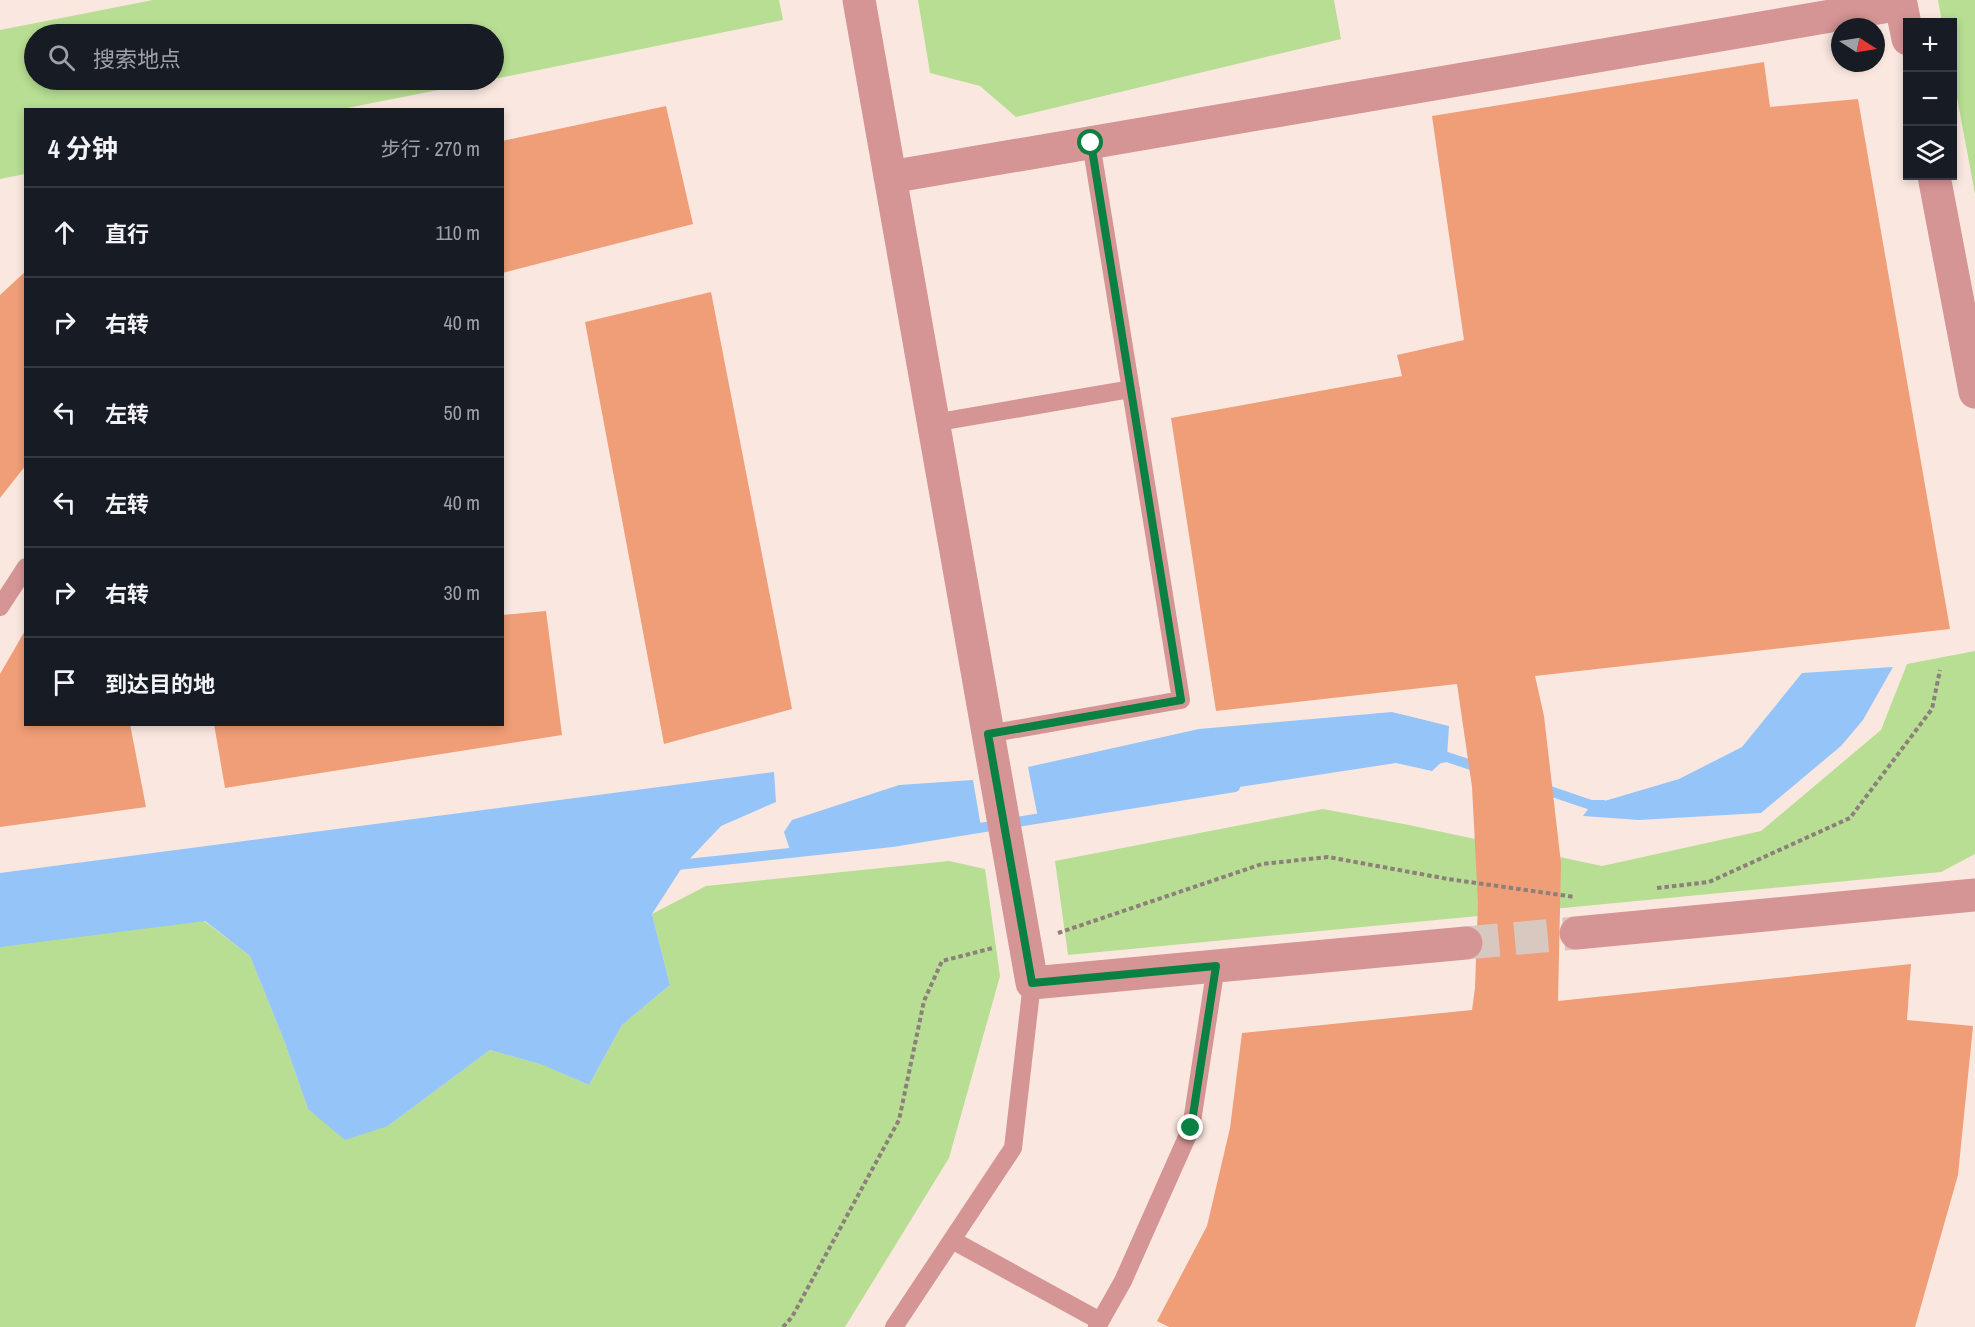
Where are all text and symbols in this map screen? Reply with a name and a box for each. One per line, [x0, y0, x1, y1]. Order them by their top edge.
north arrow [1831, 18, 1885, 72]
map controls [1903, 18, 1957, 180]
button: + [1903, 18, 1957, 72]
search box [24, 24, 504, 90]
icon: search [45, 41, 78, 74]
text: 搜索地点 [93, 44, 181, 74]
button: − [1903, 72, 1957, 126]
button: layers [1903, 126, 1957, 180]
route start [1077, 129, 1103, 155]
text: 4 分钟 [48, 131, 118, 166]
text: 步行 · 270 m [381, 135, 480, 162]
icon: ahead [48, 216, 81, 249]
text: 直行 [105, 219, 149, 249]
text: 110 m [436, 219, 480, 246]
icon: right [48, 306, 81, 339]
text: 右转 [105, 309, 149, 339]
text: 40 m [444, 309, 480, 336]
icon: left [48, 396, 81, 429]
text: 左转 [105, 399, 149, 429]
text: 50 m [444, 399, 480, 426]
icon: left [48, 486, 81, 519]
text: 左转 [105, 489, 149, 519]
text: 40 m [444, 489, 480, 516]
icon: right [48, 576, 81, 609]
text: 右转 [105, 579, 149, 609]
text: 30 m [444, 579, 480, 606]
icon: arrive [48, 666, 81, 699]
text: 到达目的地 [105, 669, 215, 699]
route end [1177, 1114, 1203, 1140]

